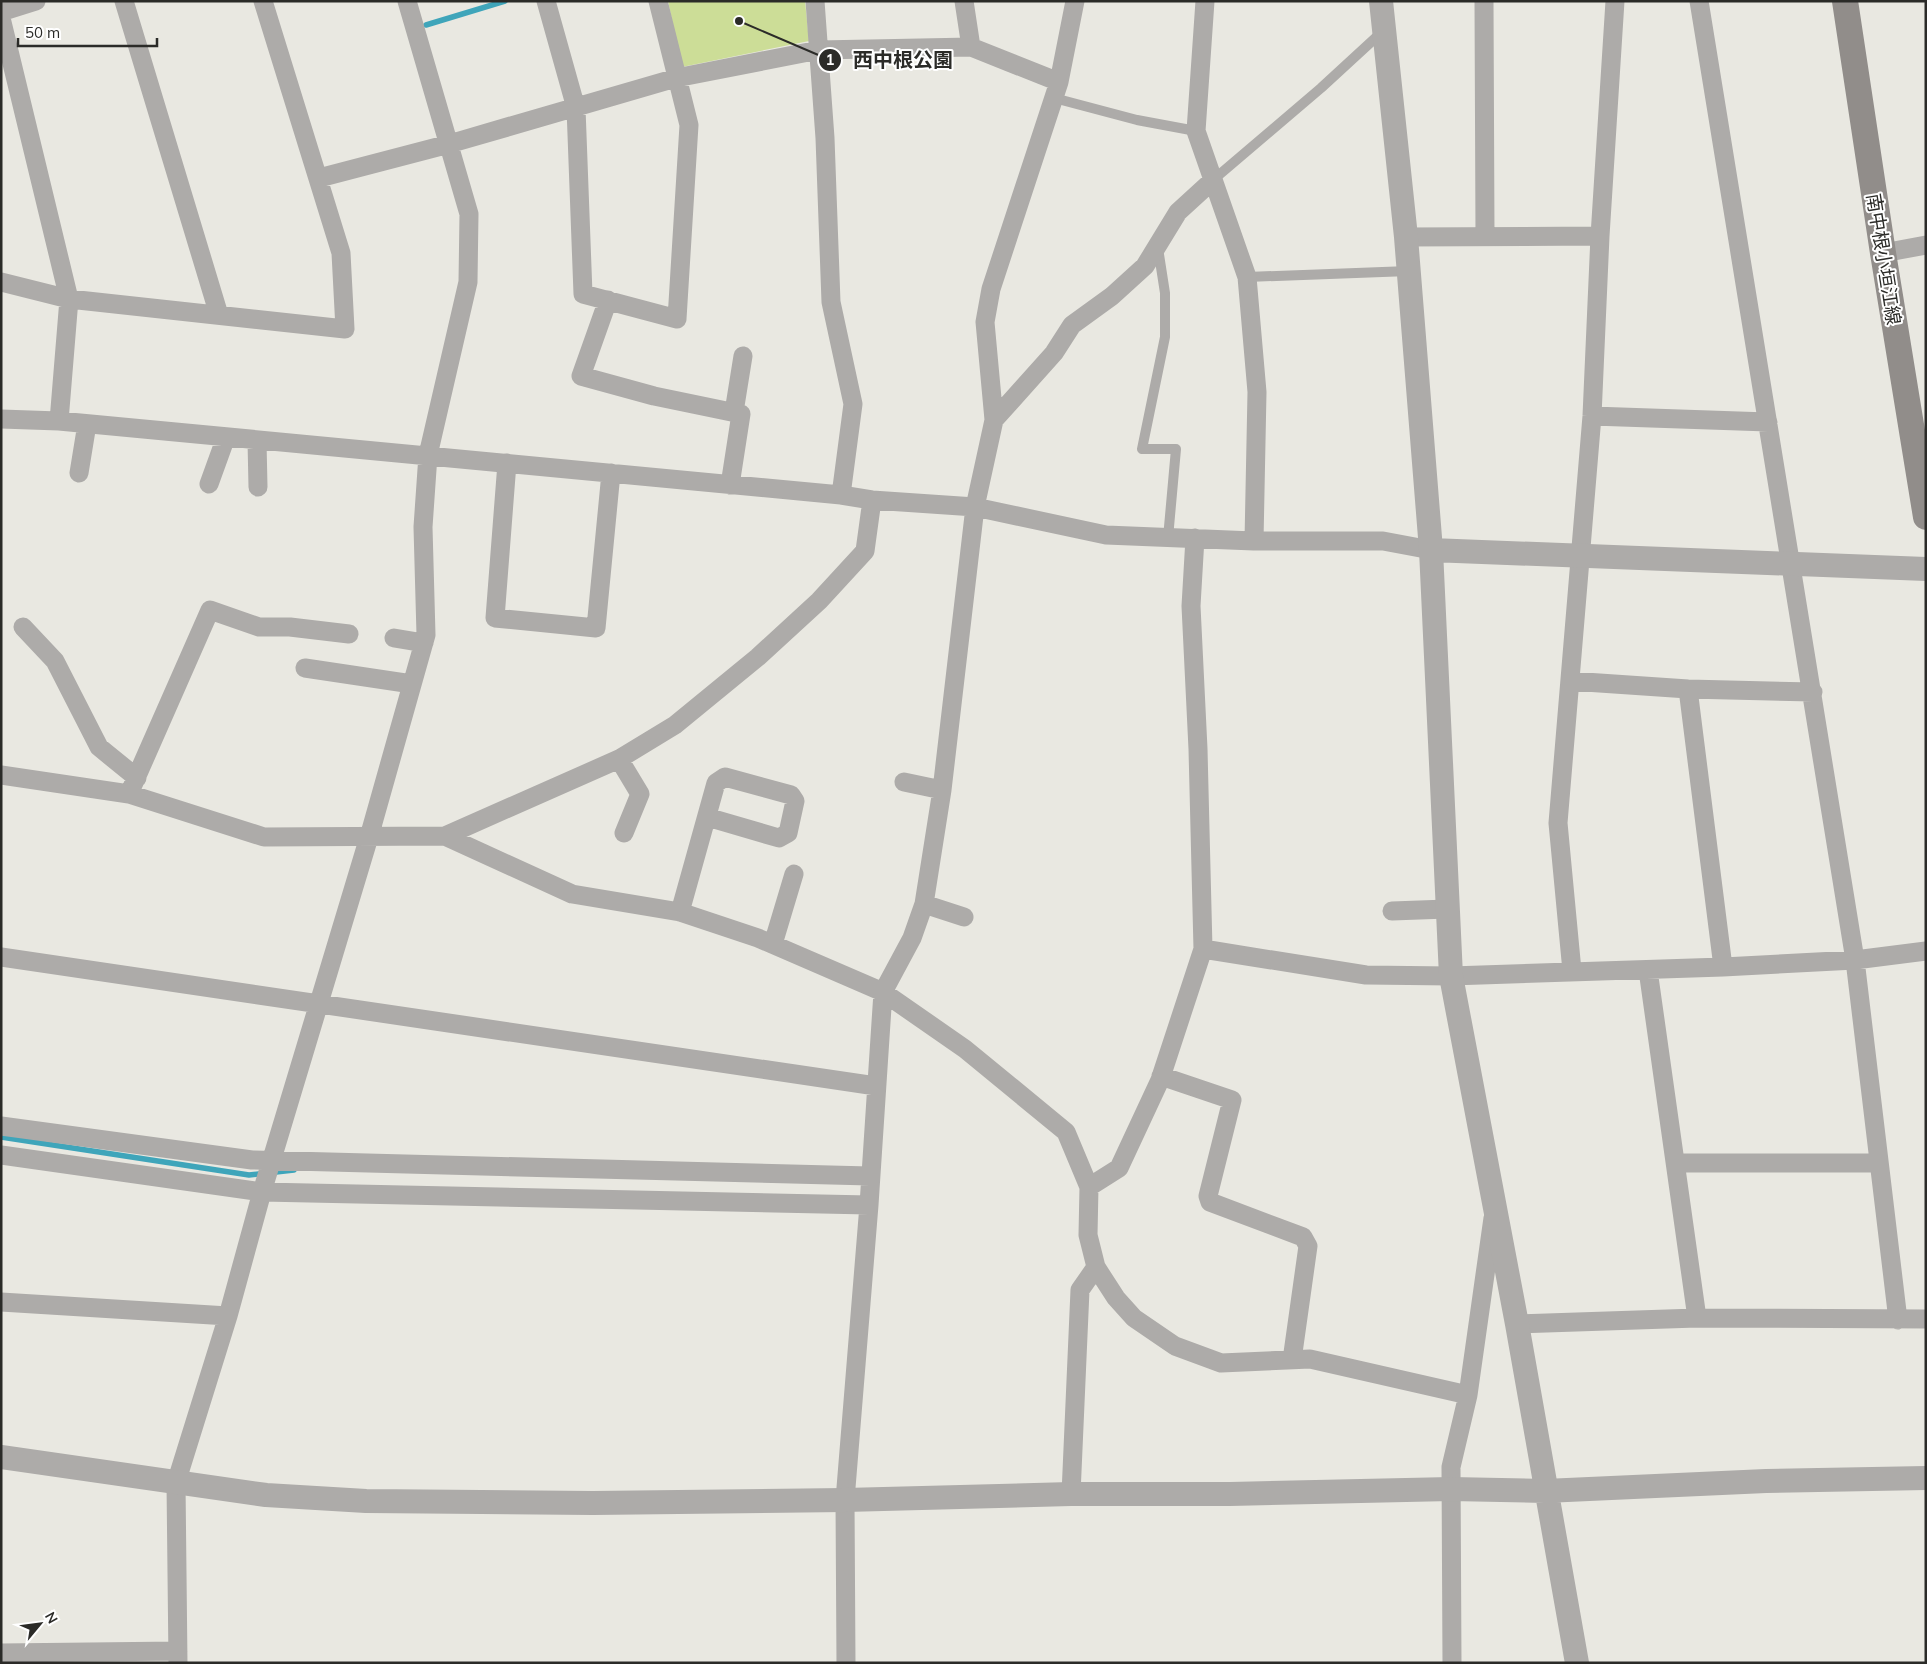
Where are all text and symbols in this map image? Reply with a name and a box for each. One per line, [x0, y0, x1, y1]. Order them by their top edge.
scale bar [18, 15, 156, 47]
text: 50 m [25, 23, 60, 42]
callout: 西中根公園 [818, 43, 963, 78]
text: 西中根公園 [853, 47, 953, 72]
text: 1 [825, 50, 835, 69]
street label: 南中根小垣江線 [1862, 191, 1906, 327]
north arrow [15, 1599, 65, 1649]
text: N [41, 1609, 62, 1627]

